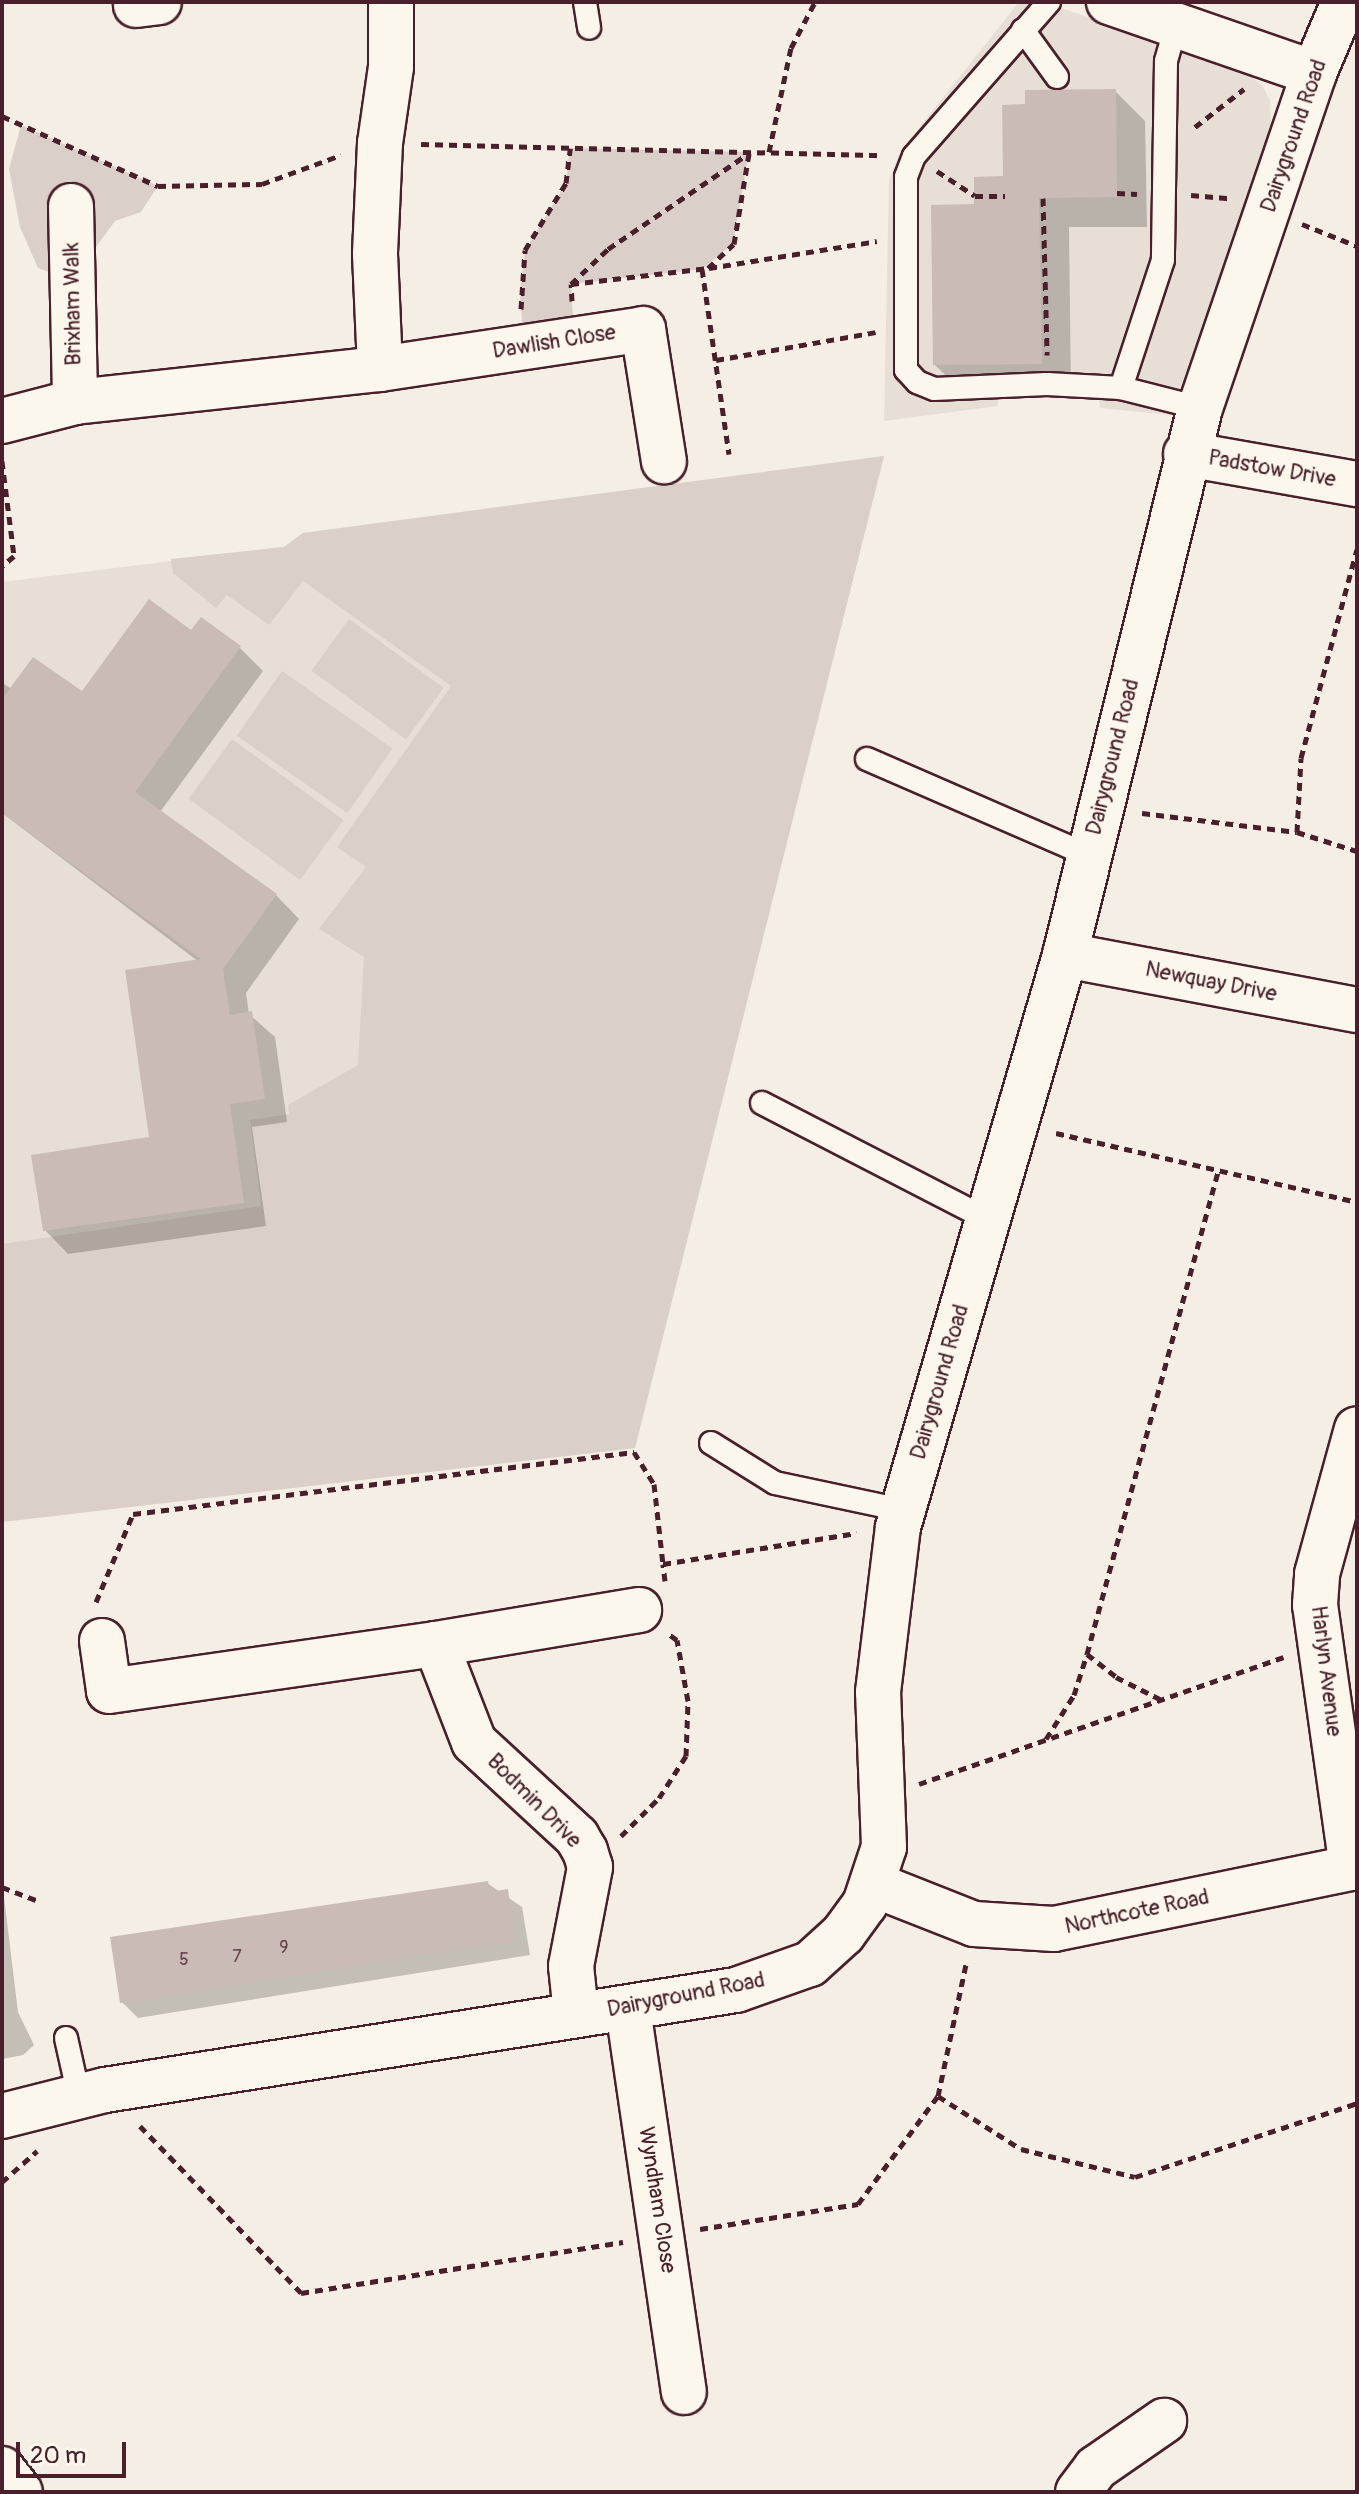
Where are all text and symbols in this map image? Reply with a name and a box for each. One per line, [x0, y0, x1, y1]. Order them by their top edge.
street label: Dairyground Road [1255, 56, 1333, 216]
street label: Brixham Walk [59, 242, 87, 366]
street label: Dawlish Close [491, 319, 617, 365]
street label: Padstow Drive [1206, 445, 1338, 493]
street label: Dairyground Road [1081, 676, 1145, 838]
street label: Newquay Drive [1143, 956, 1279, 1008]
street label: Dairyground Road [905, 1301, 975, 1463]
street label: Harlyn Avenue [1305, 1604, 1347, 1738]
street label: Bodmin Drive [481, 1748, 587, 1854]
street label: Northcote Road [1062, 1884, 1212, 1940]
house number: 9 [279, 1937, 289, 1959]
house number: 7 [232, 1946, 242, 1968]
house number: 5 [179, 1949, 189, 1971]
street label: Dairyground Road [605, 1967, 767, 2023]
street label: Wyndham Close [632, 2125, 682, 2275]
scale bar [20, 2426, 130, 2476]
text: 20 m [30, 2441, 86, 2470]

